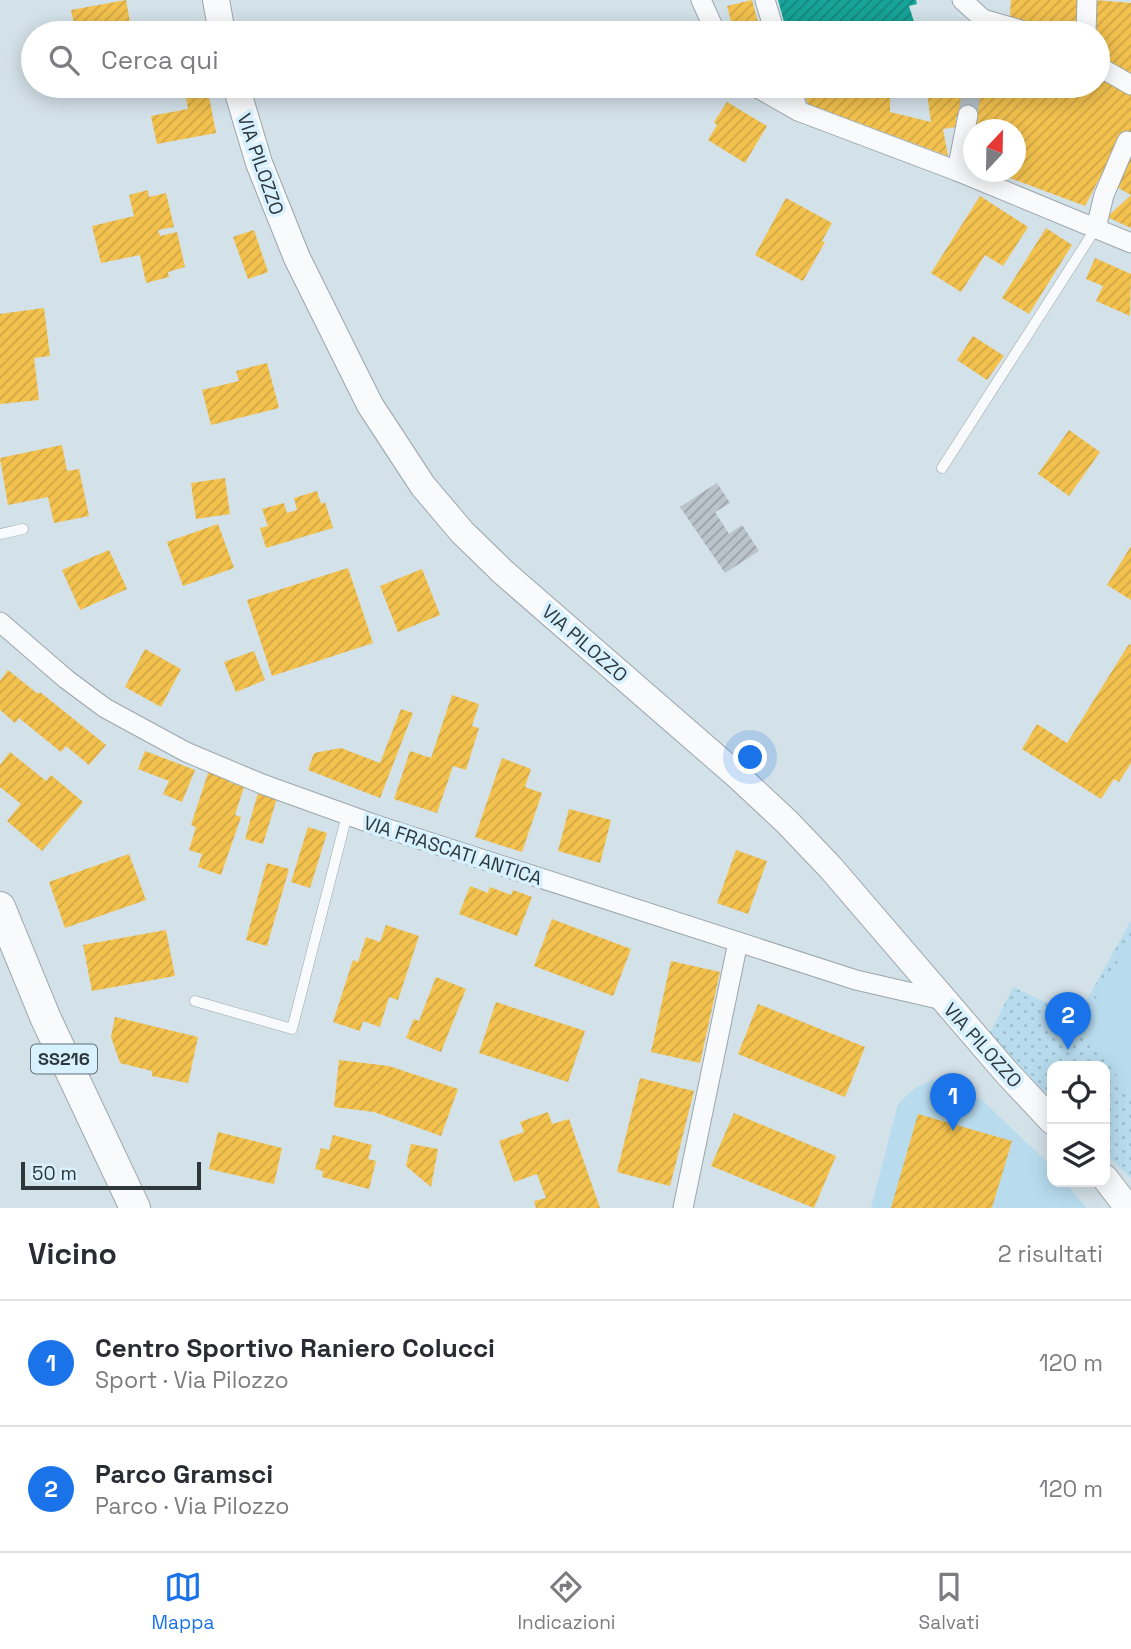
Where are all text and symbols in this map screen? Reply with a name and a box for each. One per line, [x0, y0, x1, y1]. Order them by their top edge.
search box [21, 21, 1110, 98]
icon: search [45, 41, 83, 79]
text: Cerca qui [101, 43, 219, 77]
street label: VIA PILOZZO [231, 110, 290, 218]
north arrow [963, 119, 1026, 182]
street label: VIA PILOZZO [537, 599, 633, 688]
your location [733, 740, 767, 774]
street label: VIA FRASCATI ANTICA [360, 810, 545, 891]
pin: 2 [1045, 992, 1091, 1050]
street label: VIA PILOZZO [938, 998, 1027, 1093]
road number: SS216 [31, 1044, 97, 1074]
map controls [1047, 1061, 1110, 1187]
button: locate [1047, 1061, 1110, 1124]
pin: 1 [930, 1073, 976, 1131]
button: layers [1047, 1124, 1110, 1187]
scale bar [21, 1159, 201, 1191]
text: 50 m [32, 1161, 77, 1186]
text: Vicino [28, 1234, 117, 1273]
text: 2 risultati [998, 1239, 1103, 1269]
text: Centro Sportivo Raniero Colucci [95, 1331, 495, 1365]
text: 1 [46, 1348, 56, 1378]
text: 120 m [1039, 1348, 1103, 1378]
text: Sport · Via Pilozzo [95, 1365, 289, 1395]
text: Parco Gramsci [95, 1457, 273, 1491]
text: 2 [44, 1474, 58, 1504]
text: 120 m [1039, 1474, 1103, 1504]
text: Parco · Via Pilozzo [95, 1491, 289, 1521]
tab: Mappa [152, 1568, 214, 1635]
tab: Indicazioni [517, 1568, 615, 1635]
tab: Salvati [919, 1568, 979, 1635]

